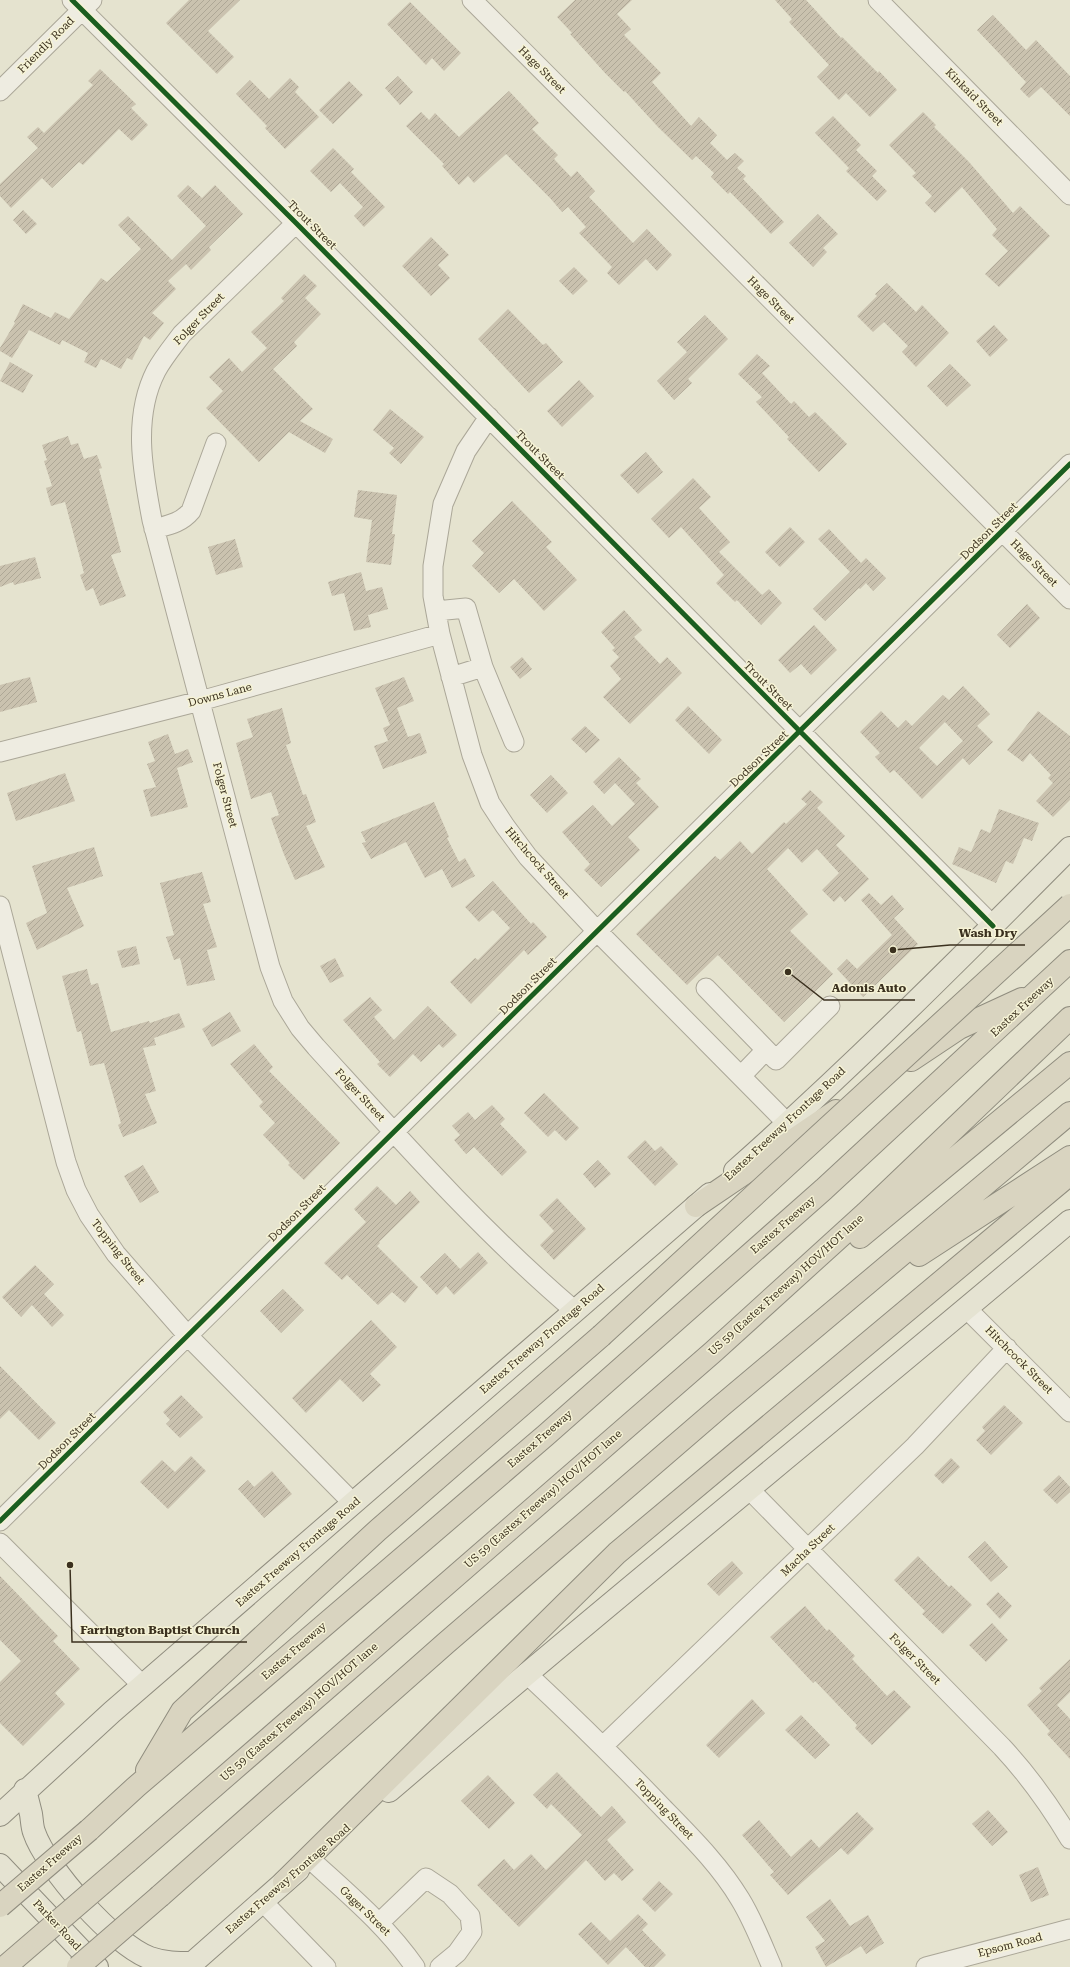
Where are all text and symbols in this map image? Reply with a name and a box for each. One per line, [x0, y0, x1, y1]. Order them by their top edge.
street label: Friendly Road [15, 14, 77, 76]
street label: Hage Street [516, 44, 568, 96]
street label: Kinkaid Street [943, 66, 1005, 128]
street label: Trout Street [285, 198, 339, 252]
street label: Hage Street [745, 274, 797, 326]
street label: Folger Street [171, 290, 227, 348]
street label: Trout Street [513, 428, 567, 482]
street label: Dodson Street [958, 500, 1020, 562]
street label: Hage Street [1008, 537, 1060, 589]
street label: Trout Street [741, 659, 795, 713]
street label: Downs Lane [187, 680, 253, 710]
street label: Dodson Street [727, 728, 791, 790]
street label: Folger Street [210, 761, 240, 829]
street label: Hitchcock Street [502, 825, 572, 901]
callout: Wash Dry [950, 921, 1025, 945]
text: Wash Dry [959, 926, 1018, 940]
street label: Dodson Street [497, 955, 559, 1017]
street label: Eastex Freeway [988, 974, 1057, 1040]
callout: Adonis Auto [824, 976, 915, 1000]
text: Adonis Auto [832, 981, 906, 995]
street label: Eastex Freeway Frontage Road [722, 1064, 848, 1184]
street label: Folger Street [332, 1066, 388, 1124]
street label: Dodson Street [266, 1182, 328, 1244]
street label: Eastex Freeway [748, 1193, 818, 1257]
street label: US 59 (Eastex Freeway) HOV/HOT lane [706, 1212, 866, 1358]
street label: Topping Street [89, 1217, 147, 1287]
street label: Eastex Freeway Frontage Road [477, 1281, 607, 1397]
street label: Hitchcock Street [982, 1323, 1056, 1397]
street label: Eastex Freeway [505, 1407, 575, 1471]
street label: Dodson Street [36, 1410, 98, 1472]
street label: US 59 (Eastex Freeway) HOV/HOT lane [462, 1427, 624, 1571]
street label: Eastex Freeway Frontage Road [233, 1494, 363, 1610]
street label: Macha Street [778, 1521, 838, 1579]
callout: Farrington Baptist Church [72, 1618, 247, 1642]
street label: Eastex Freeway [259, 1619, 329, 1683]
text: Farrington Baptist Church [80, 1623, 240, 1637]
street label: Folger Street [887, 1631, 943, 1687]
street label: US 59 (Eastex Freeway) HOV/HOT lane [218, 1640, 380, 1784]
street label: Topping Street [632, 1776, 696, 1842]
street label: Eastex Freeway Frontage Road [223, 1821, 353, 1937]
street label: Eastex Freeway [15, 1831, 85, 1895]
street label: Gager Street [337, 1884, 393, 1938]
street label: Parker Road [30, 1897, 84, 1953]
street label: Epsom Road [976, 1930, 1044, 1960]

